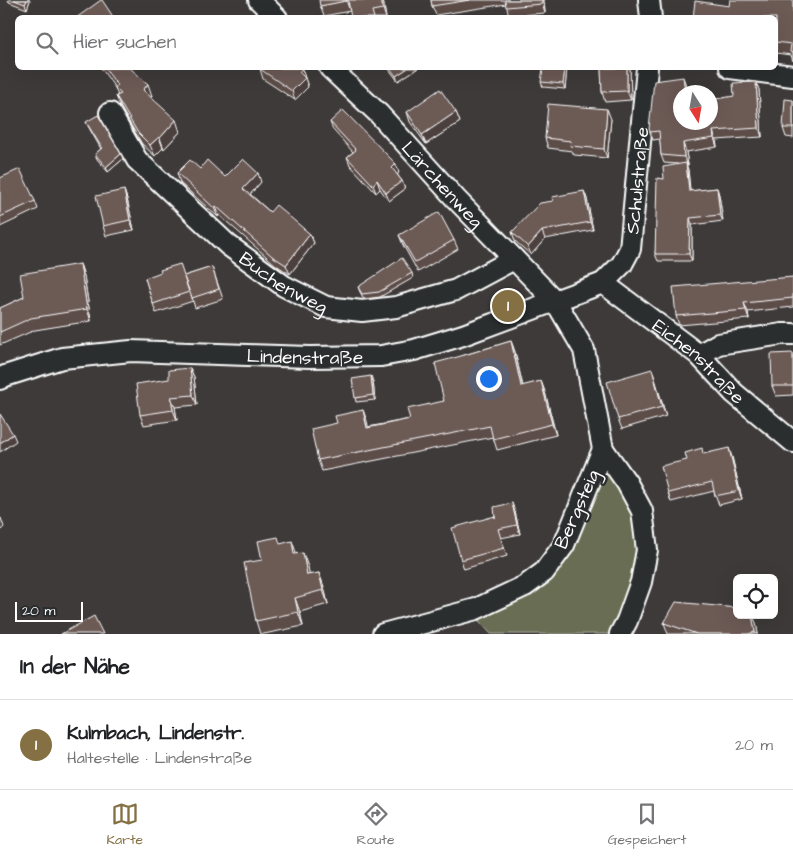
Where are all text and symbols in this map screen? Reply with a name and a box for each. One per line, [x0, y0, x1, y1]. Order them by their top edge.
search box [15, 15, 778, 70]
icon: search [33, 29, 61, 57]
text: Hier suchen [73, 29, 176, 56]
north arrow [673, 85, 718, 130]
street label: Schulstraße [619, 126, 656, 235]
street label: Lärchenweg [395, 135, 489, 235]
street label: Buchenweg [233, 246, 332, 322]
pin: 1 [492, 287, 524, 325]
street label: Eichenstraße [647, 313, 750, 411]
street label: Lindenstraße [246, 343, 363, 372]
your location [476, 366, 502, 392]
street label: Bergsteig [548, 465, 608, 554]
map controls [733, 574, 778, 619]
button: locate [733, 574, 778, 619]
scale bar [15, 599, 82, 622]
text: 20 m [22, 601, 55, 621]
text: In der Nähe [20, 652, 130, 681]
text: Kulmbach, Lindenstr. [67, 720, 244, 747]
text: 1 [35, 734, 37, 756]
text: 20 m [735, 734, 773, 756]
text: Haltestelle · Lindenstraße [67, 747, 252, 769]
tab: Karte [107, 800, 143, 850]
tab: Route [356, 800, 395, 850]
tab: Gespeichert [608, 800, 686, 850]

